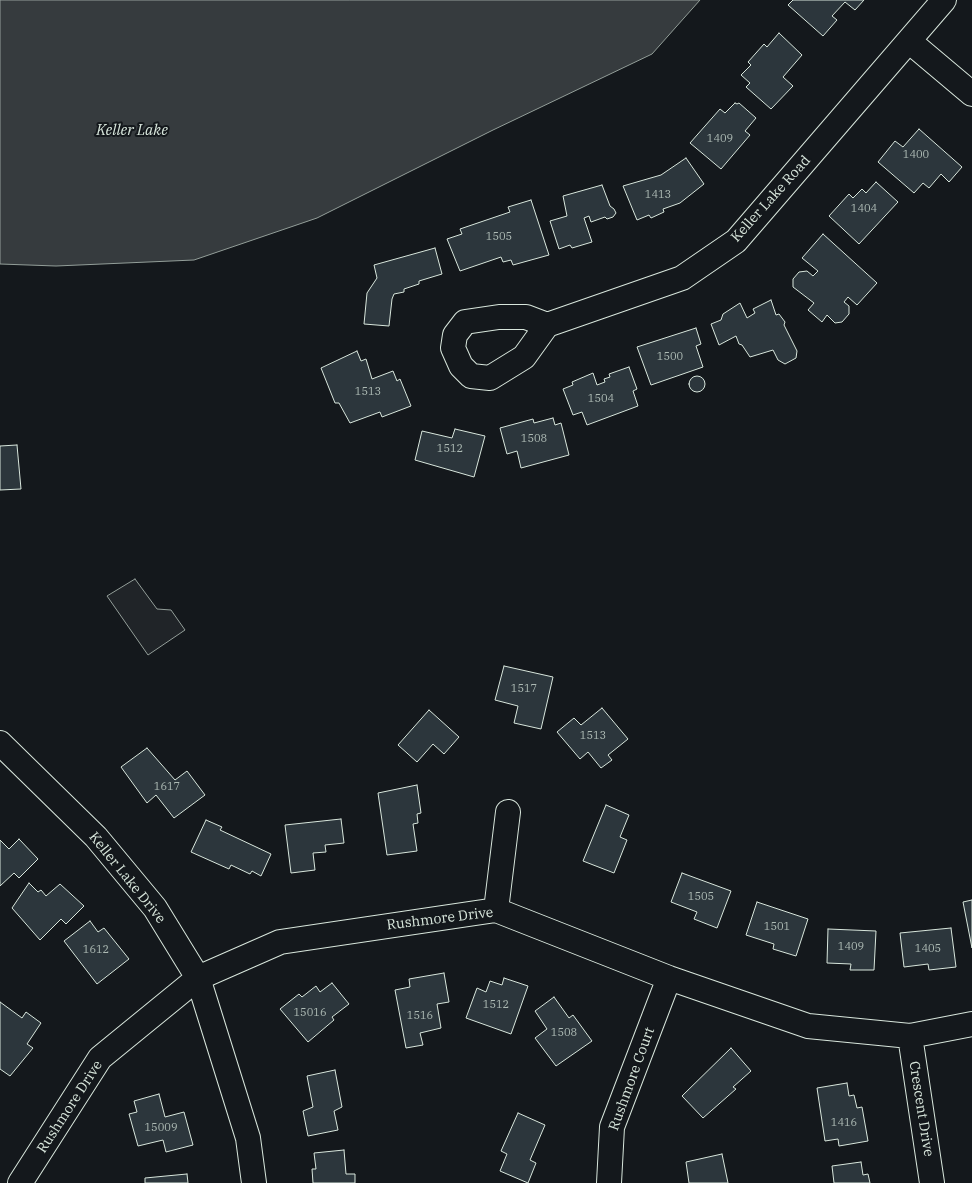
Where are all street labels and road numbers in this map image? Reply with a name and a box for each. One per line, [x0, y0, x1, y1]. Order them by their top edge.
street label: Keller Lake Road [728, 152, 814, 246]
street label: Keller Lake Drive [85, 829, 169, 927]
street label: Rushmore Drive [386, 904, 494, 934]
street label: Rushmore Court [606, 1025, 658, 1133]
street label: Rushmore Drive [34, 1058, 106, 1156]
street label: Crescent Drive [905, 1060, 937, 1158]

